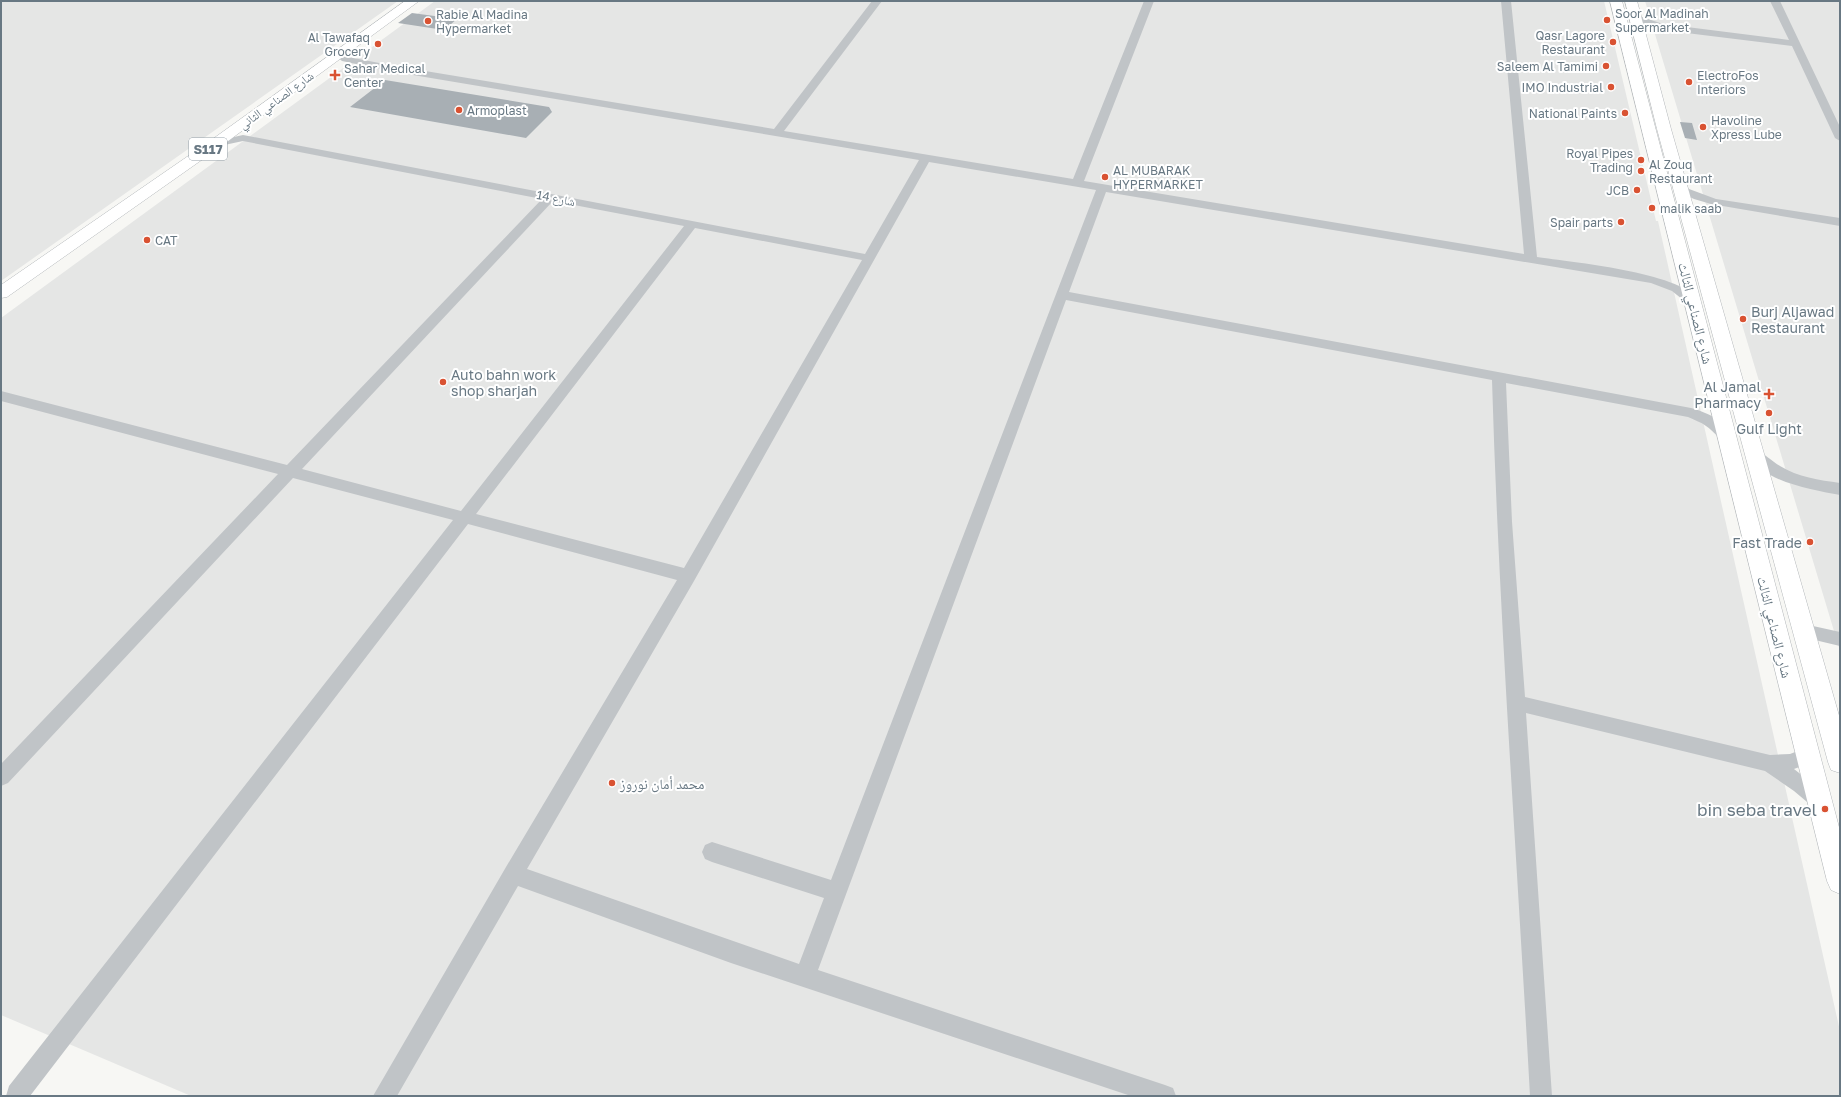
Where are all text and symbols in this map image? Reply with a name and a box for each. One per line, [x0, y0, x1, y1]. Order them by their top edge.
place label: Soor Al Madinah Supermarket [1615, 6, 1709, 35]
place label: Rabie Al Madina Hypermarket [436, 7, 528, 36]
marker: Soor Al Madinah Supermarket [1602, 15, 1612, 25]
marker: Rabie Al Madina Hypermarket [423, 16, 433, 26]
place label: Qasr Lagore Restaurant [1535, 28, 1605, 57]
place label: Al Tawafaq Grocery [308, 30, 370, 59]
marker: Qasr Lagore Restaurant [1608, 37, 1618, 47]
marker: Al Tawafaq Grocery [373, 39, 383, 49]
place label: Saleem Al Tamimi [1497, 59, 1598, 74]
place label: Sahar Medical Center [344, 61, 425, 90]
marker: Saleem Al Tamimi [1601, 61, 1611, 71]
street label: شارع الصناعي الثاني [236, 68, 318, 135]
place label: ElectroFos Interiors [1697, 68, 1759, 97]
marker: Sahar Medical Center [329, 69, 341, 81]
marker: ElectroFos Interiors [1684, 77, 1694, 87]
place label: IMO Industrial [1522, 80, 1603, 95]
marker: IMO Industrial [1606, 82, 1616, 92]
place label: Armoplast [467, 103, 527, 118]
marker: Armoplast [454, 105, 464, 115]
place label: National Paints [1529, 106, 1617, 121]
marker: National Paints [1620, 108, 1630, 118]
place label: Havoline Xpress Lube [1711, 113, 1782, 142]
marker: Havoline Xpress Lube [1698, 122, 1708, 132]
road number: S117 [189, 138, 227, 160]
place label: Royal Pipes Trading [1566, 146, 1633, 175]
marker: Royal Pipes Trading [1636, 155, 1646, 165]
place label: Al Zouq Restaurant [1649, 157, 1713, 186]
place label: AL MUBARAK HYPERMARKET [1113, 163, 1203, 192]
marker: Al Zouq Restaurant [1636, 166, 1646, 176]
marker: AL MUBARAK HYPERMARKET [1100, 172, 1110, 182]
place label: JCB [1606, 183, 1629, 198]
marker: JCB [1632, 185, 1642, 195]
street label: شارع 14 [535, 187, 577, 210]
place label: malik saab [1660, 201, 1722, 216]
marker: malik saab [1647, 203, 1657, 213]
place label: Spair parts [1550, 215, 1613, 230]
marker: Spair parts [1616, 217, 1626, 227]
place label: CAT [155, 233, 178, 248]
marker: CAT [142, 235, 152, 245]
street label: شارع الصناعي الثالث [1672, 260, 1717, 367]
place label: Burj Aljawad Restaurant [1751, 303, 1834, 336]
marker: Burj Aljawad Restaurant [1738, 314, 1748, 324]
place label: Auto bahn work shop sharjah [451, 366, 556, 399]
marker: Auto bahn work shop sharjah [438, 377, 448, 387]
place label: Al Jamal Pharmacy [1694, 378, 1761, 411]
marker: Al Jamal Pharmacy [1764, 389, 1774, 399]
marker: Gulf Light [1764, 408, 1774, 418]
place label: Gulf Light [1736, 420, 1802, 437]
place label: Fast Trade [1732, 534, 1802, 551]
marker: Fast Trade [1805, 537, 1815, 547]
street label: شارع الصناعي الثالث [1751, 574, 1796, 681]
place label: محمد أمان نوروز [619, 775, 704, 793]
marker: محمد أمان نوروز [607, 778, 617, 788]
place label: bin seba travel [1697, 799, 1817, 820]
marker: bin seba travel [1820, 804, 1830, 814]

